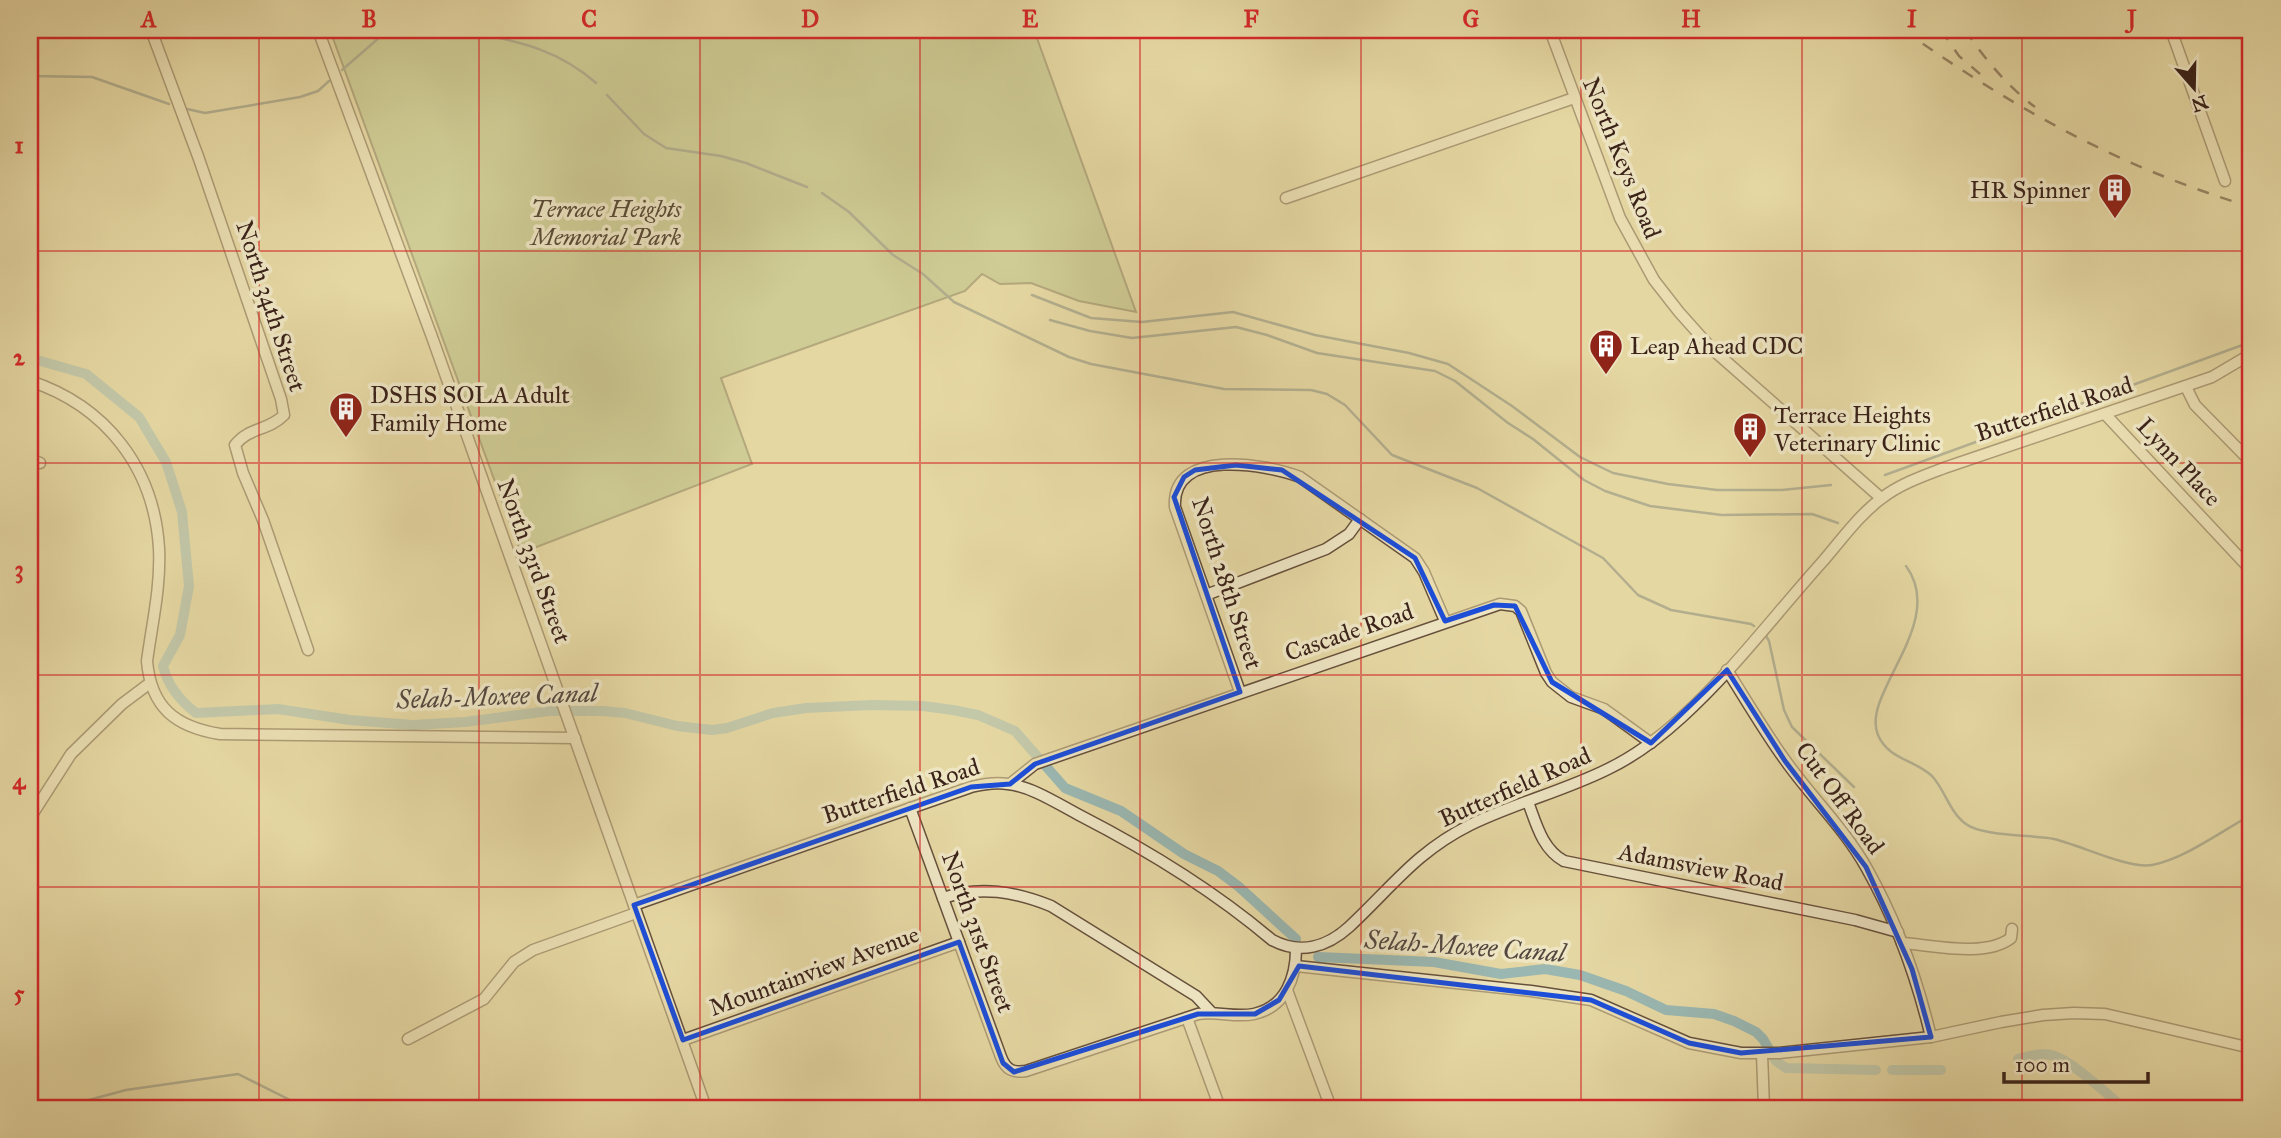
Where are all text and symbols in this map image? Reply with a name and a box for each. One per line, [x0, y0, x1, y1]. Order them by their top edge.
text: A [139, 5, 157, 33]
text: B [361, 5, 377, 33]
text: C [581, 5, 597, 33]
text: D [801, 5, 819, 33]
text: E [1022, 5, 1039, 33]
text: F [1243, 5, 1259, 33]
text: G [1463, 5, 1480, 33]
text: H [1681, 5, 1701, 33]
text: I [1907, 5, 1917, 33]
text: J [2124, 5, 2137, 34]
north arrow [2158, 52, 2228, 122]
street label: North Keys Road [1576, 73, 1668, 243]
text: N [2188, 90, 2211, 117]
text: 1 [14, 131, 24, 159]
building icon: HR Spinner [2096, 171, 2134, 220]
place label: HR Spinner [1970, 175, 2090, 205]
park label: Terrace Heights Memorial Park [529, 194, 682, 252]
street label: North 34th Street [229, 217, 313, 396]
building icon: Leap Ahead CDC [1587, 327, 1625, 376]
place label: Leap Ahead CDC [1630, 331, 1803, 361]
text: 2 [13, 343, 25, 371]
street label: Butterfield Road [1972, 370, 2136, 448]
place label: DSHS SOLA Adult Family Home [370, 380, 570, 438]
building icon: DSHS SOLA Adult Family Home [327, 390, 365, 439]
place label: Terrace Heights Veterinary Clinic [1773, 400, 1941, 458]
building icon: Terrace Heights Veterinary Clinic [1731, 410, 1769, 459]
street label: Lynn Place [2130, 411, 2228, 513]
street label: North 33rd Street [490, 475, 578, 648]
street label: North 28th Street [1185, 493, 1269, 673]
text: 3 [14, 555, 24, 584]
street label: Cascade Road [1281, 596, 1417, 668]
water label: Selah-Moxee Canal [395, 676, 600, 716]
street label: Cut Off Road [1789, 736, 1891, 860]
street label: Butterfield Road [1434, 740, 1596, 834]
street label: Butterfield Road [819, 752, 983, 830]
text: 4 [13, 767, 27, 795]
street label: Adamsview Road [1615, 836, 1786, 898]
street label: North 31st Street [935, 847, 1021, 1017]
street label: Mountainview Avenue [705, 919, 923, 1023]
water label: Selah-Moxee Canal [1363, 923, 1568, 969]
text: 5 [14, 979, 25, 1007]
scale bar [2004, 1040, 2148, 1084]
text: 100 m [2015, 1052, 2070, 1078]

